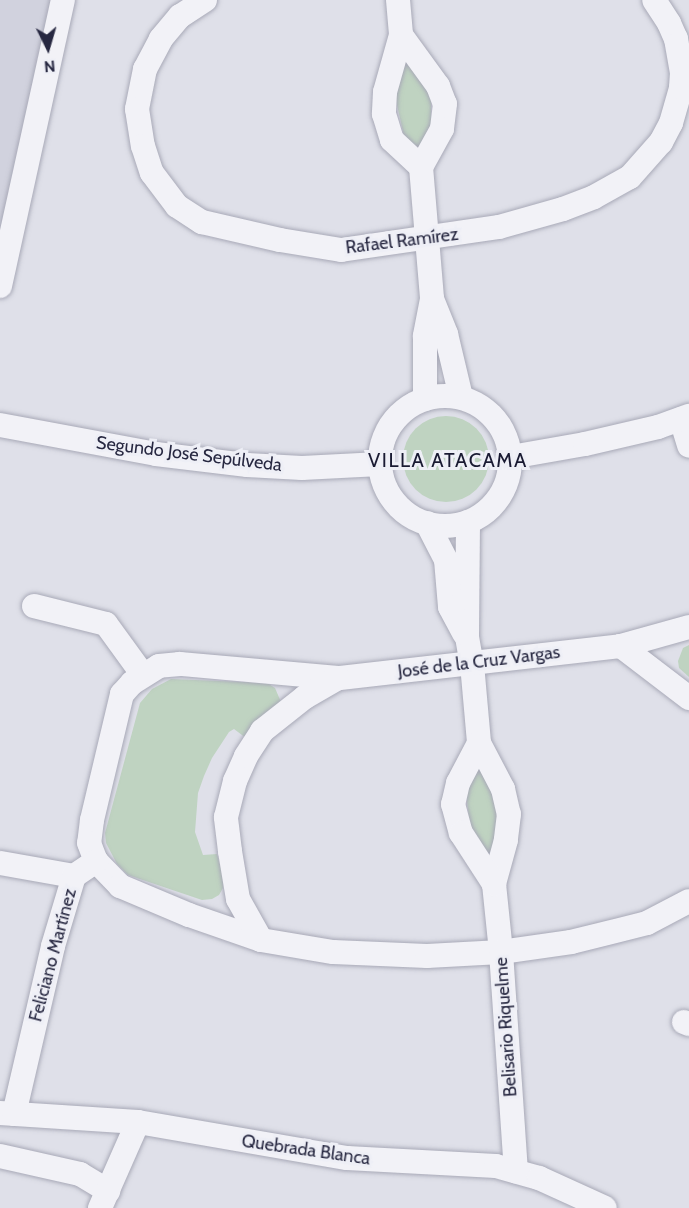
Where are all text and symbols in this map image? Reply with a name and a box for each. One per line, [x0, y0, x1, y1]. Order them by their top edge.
north arrow [18, 18, 78, 78]
text: N [43, 56, 56, 76]
street label: Rafael Ramírez [344, 223, 460, 259]
street label: Segundo José Sepúlveda [95, 432, 283, 476]
district label: VILLA ATACAMA [368, 448, 528, 472]
street label: José de la Cruz Vargas [397, 641, 561, 683]
street label: Feliciano Martínez [25, 886, 81, 1024]
street label: Belisario Riquelme [490, 956, 522, 1098]
street label: Quebrada Blanca [240, 1130, 372, 1170]

